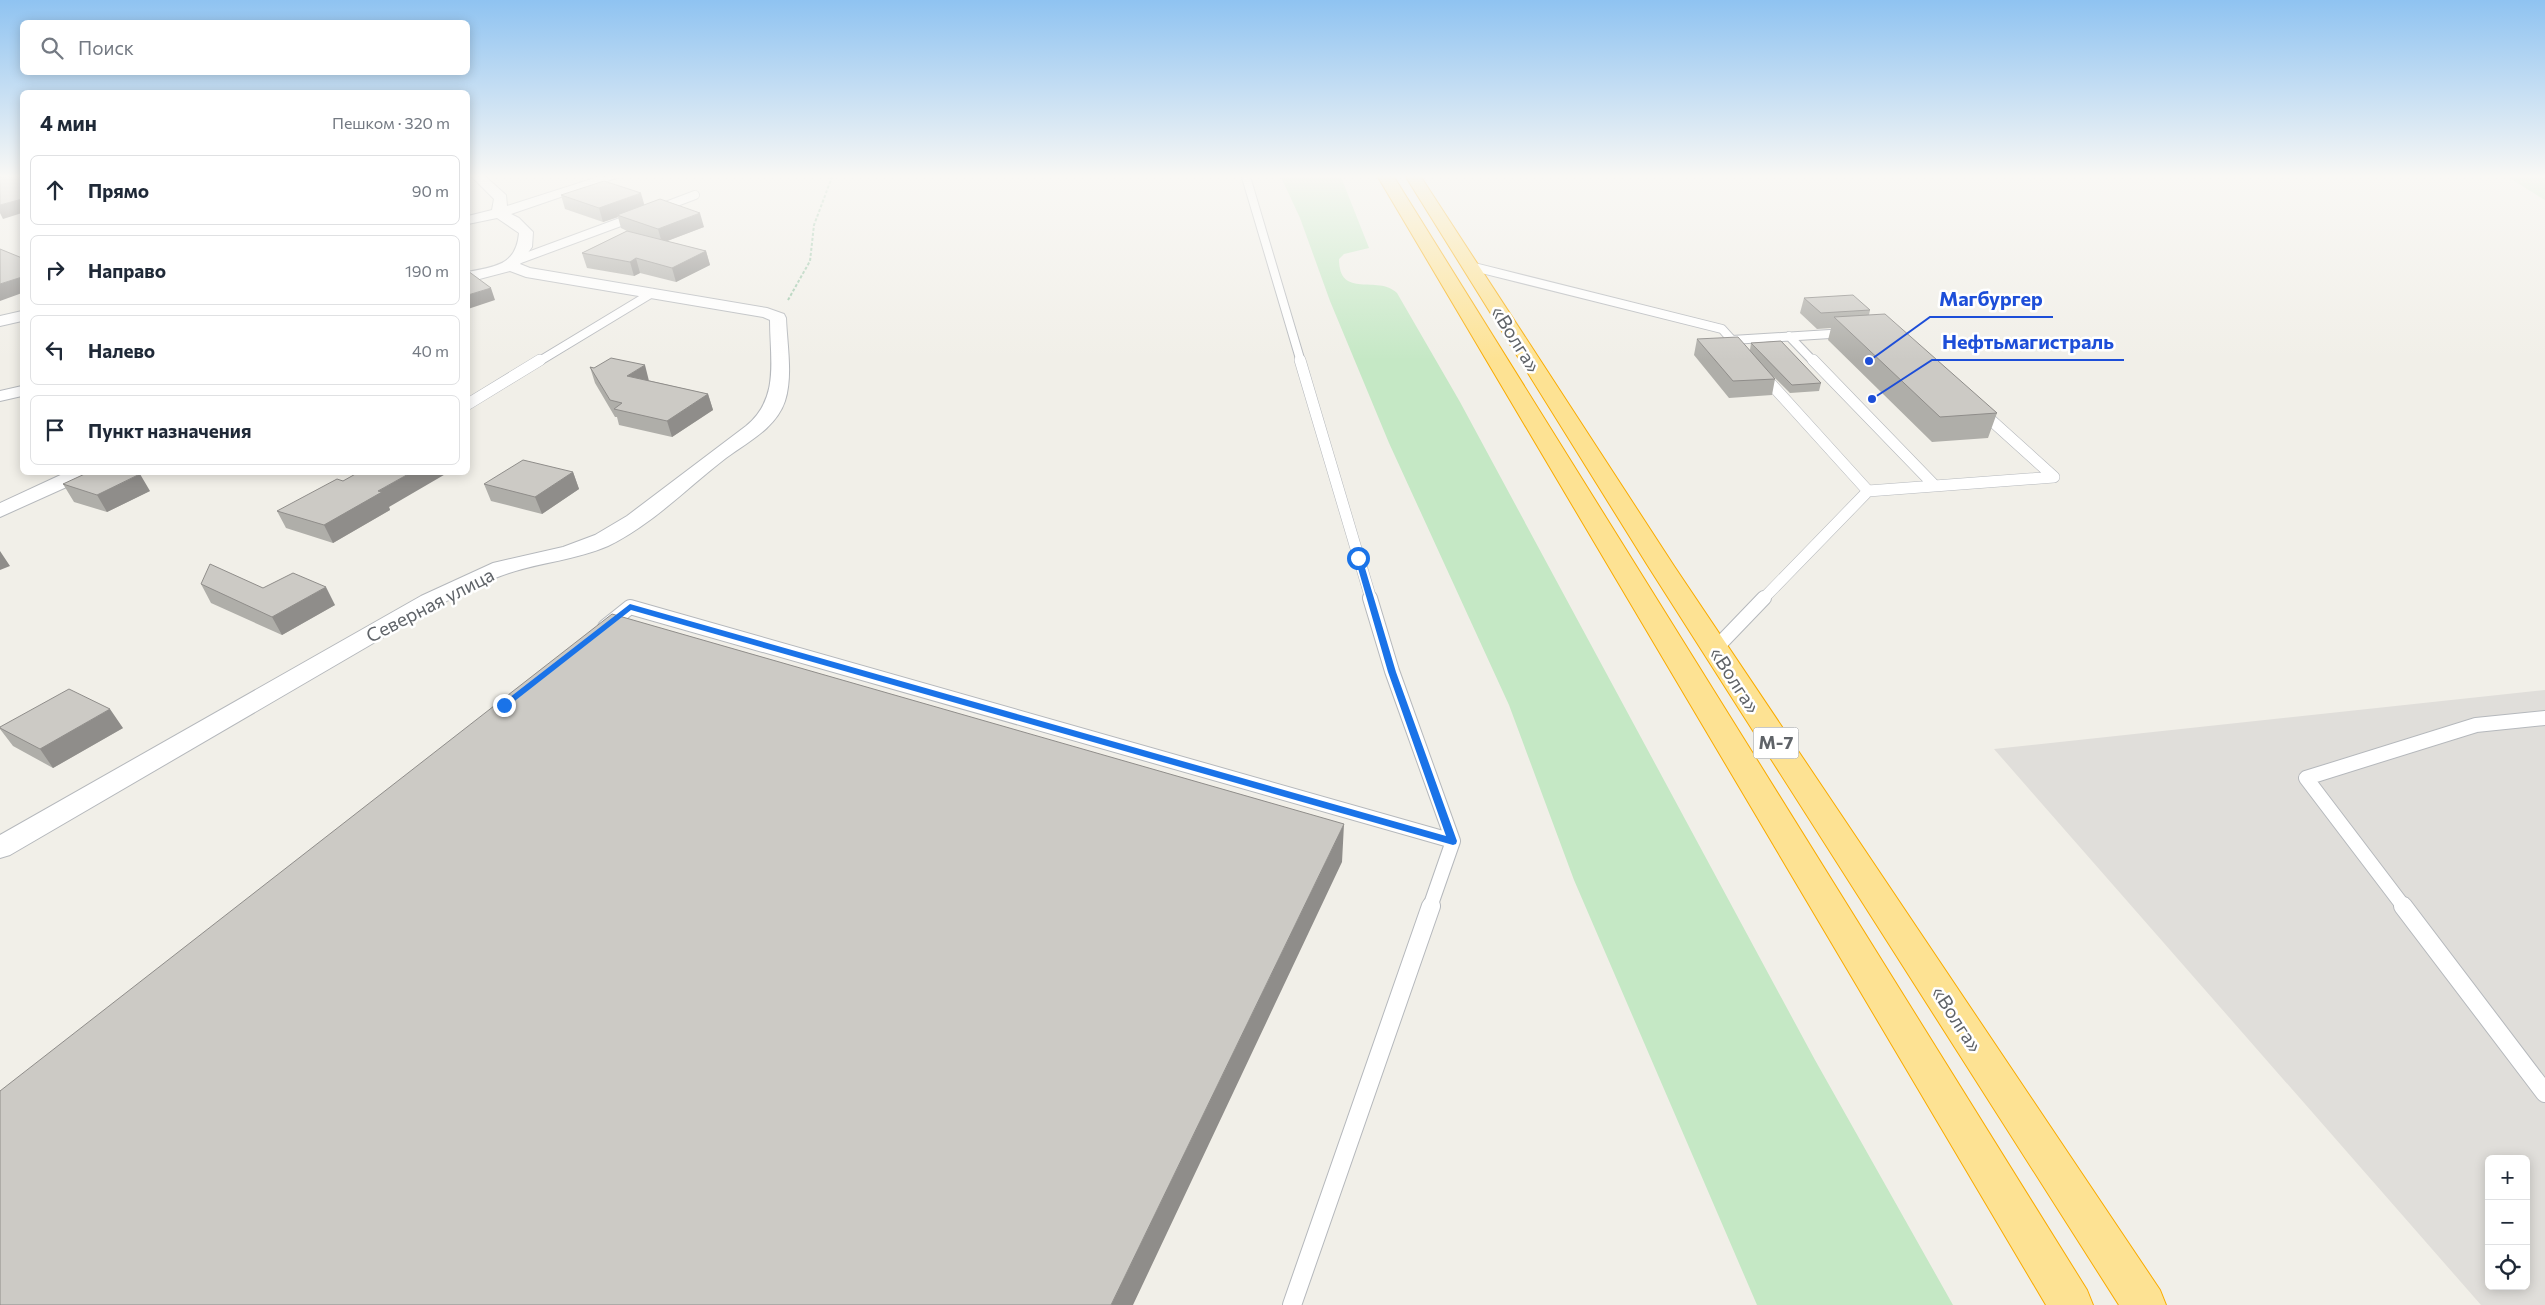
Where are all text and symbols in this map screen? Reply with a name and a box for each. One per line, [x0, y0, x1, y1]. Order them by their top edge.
search box [20, 20, 470, 75]
icon: search [38, 34, 66, 62]
text: Поиск [78, 36, 134, 59]
text: 4 мин [40, 110, 97, 135]
text: Пешком · 320 m [332, 113, 450, 132]
icon: ahead [41, 176, 69, 204]
text: Прямо [88, 179, 149, 202]
text: 90 m [412, 181, 449, 200]
icon: right [41, 256, 69, 284]
text: Направо [88, 259, 166, 282]
text: 190 m [405, 261, 449, 280]
callout: Магбургер [1930, 282, 2053, 317]
text: Магбургер [1939, 286, 2043, 310]
street label: «Волга» [1487, 301, 1546, 376]
callout: Нефтьмагистраль [1932, 325, 2124, 360]
text: Нефтьмагистраль [1942, 329, 2114, 353]
icon: left [41, 336, 69, 364]
text: Налево [88, 339, 155, 362]
text: 40 m [412, 341, 449, 360]
icon: arrive [41, 416, 69, 444]
text: Пункт назначения [88, 419, 251, 442]
route start [1347, 547, 1370, 570]
street label: Северная улица [362, 562, 498, 647]
street label: «Волга» [1706, 642, 1765, 717]
route end [493, 694, 516, 717]
road number: М-7 [1754, 728, 1798, 758]
street label: «Волга» [1928, 981, 1987, 1056]
map controls [2485, 1155, 2530, 1290]
button: + [2485, 1155, 2530, 1200]
button: − [2485, 1200, 2530, 1245]
button: locate [2485, 1245, 2530, 1290]

